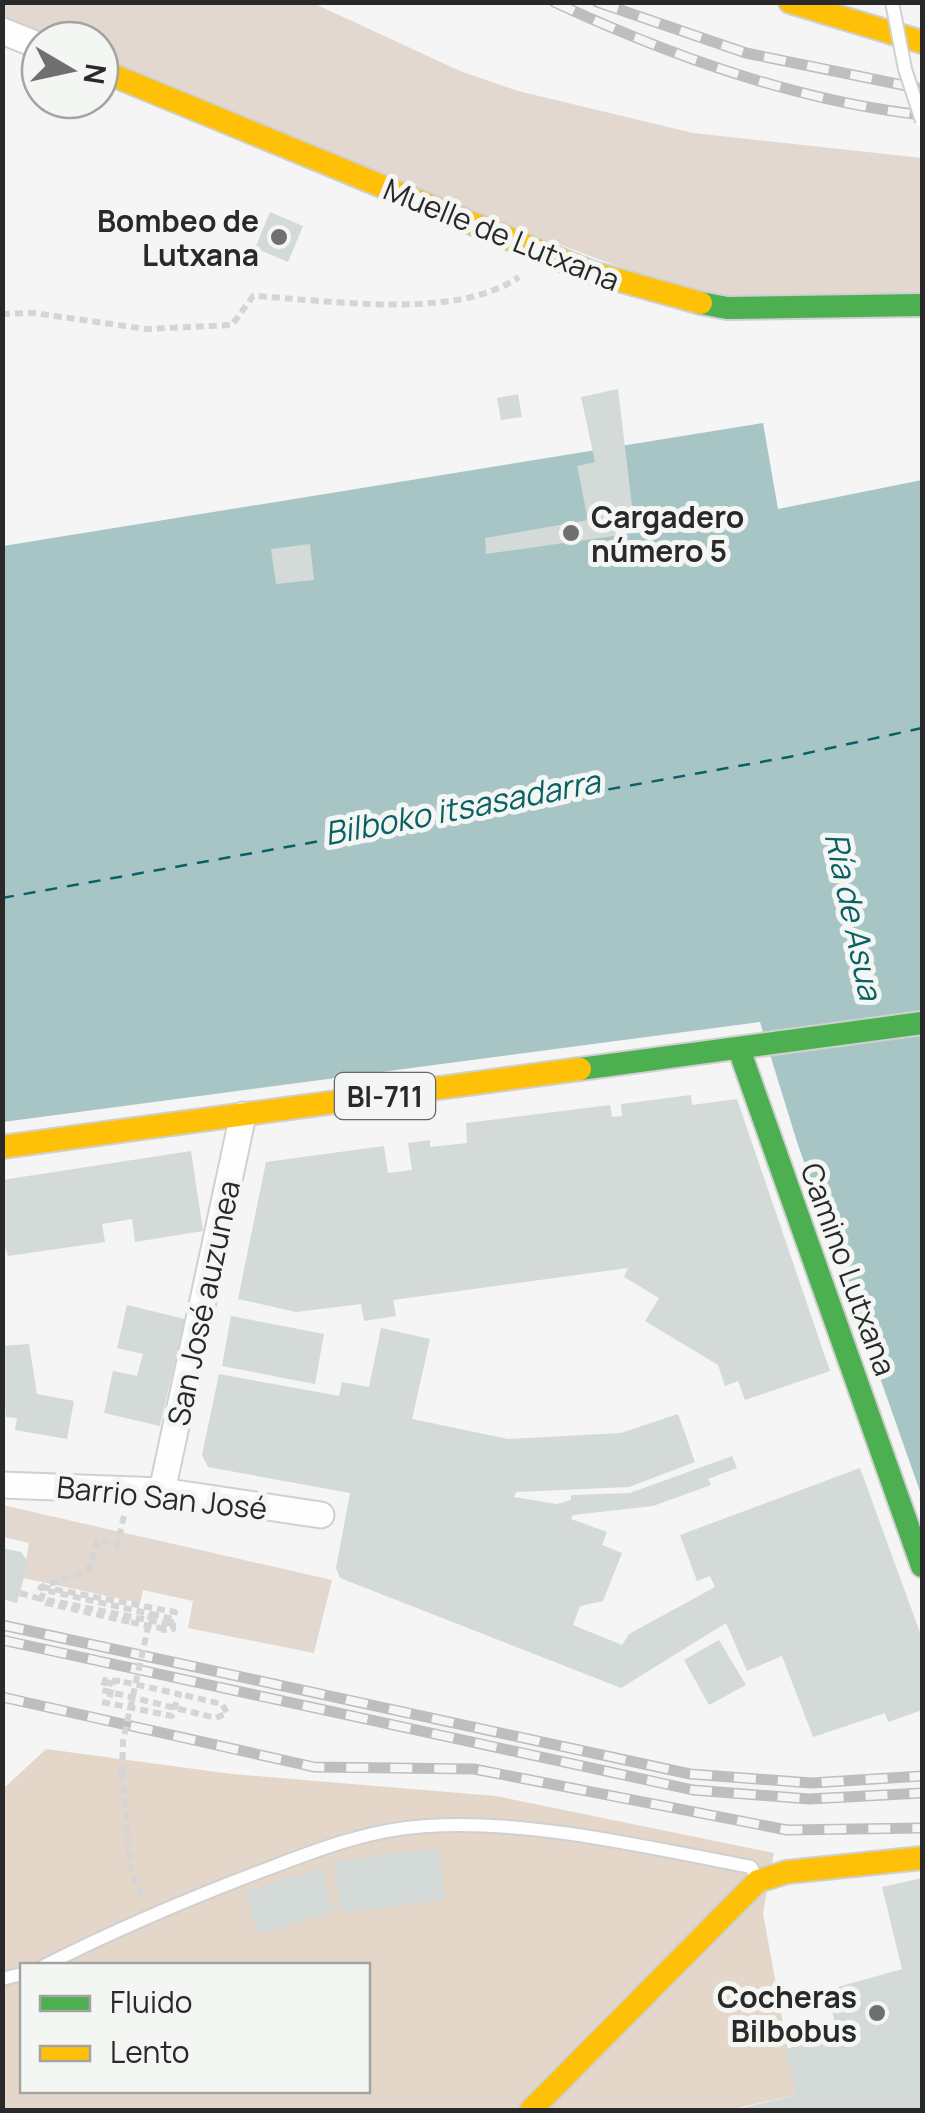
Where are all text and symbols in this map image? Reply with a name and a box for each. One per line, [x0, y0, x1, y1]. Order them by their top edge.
north arrow [20, 20, 120, 120]
text: N [75, 61, 116, 87]
street label: Muelle de Lutxana [378, 168, 626, 300]
place label: Bombeo de Lutxana [97, 200, 259, 275]
marker: Bombeo de Lutxana [268, 226, 290, 248]
place label: Cargadero número 5 [591, 496, 744, 571]
marker: Cargadero número 5 [560, 522, 582, 544]
water label: Bilboko itsasadarra [321, 758, 606, 855]
water label: Ría de Asua [815, 828, 894, 1006]
road number: BI-711 [335, 1073, 435, 1119]
street label: Camino Lutxana [792, 1157, 906, 1381]
street label: San José auzunea [157, 1177, 249, 1429]
street label: Barrio San José [55, 1466, 269, 1528]
legend [20, 1963, 370, 2093]
place label: Cocheras Bilbobus [717, 1976, 857, 2051]
text: Fluido [110, 1981, 192, 2022]
marker: Cocheras Bilbobus [866, 2002, 888, 2024]
text: Lento [110, 2031, 189, 2072]

